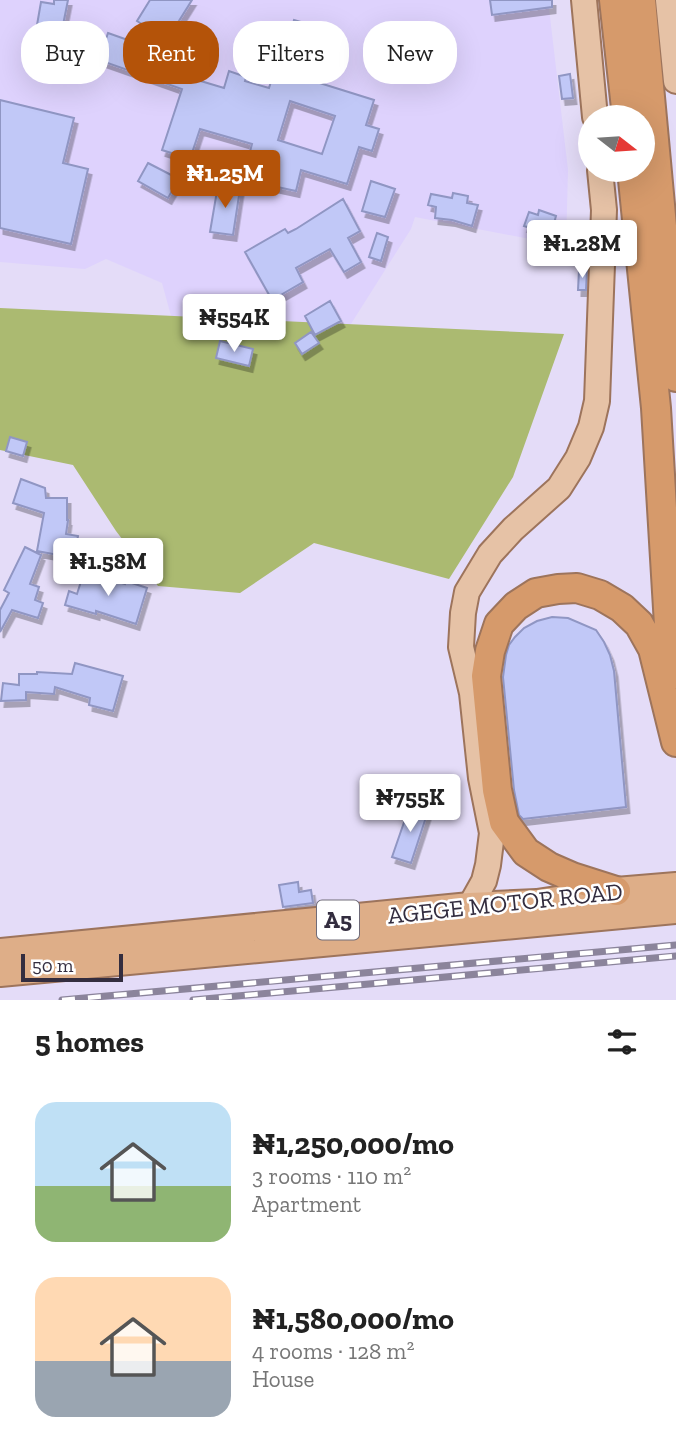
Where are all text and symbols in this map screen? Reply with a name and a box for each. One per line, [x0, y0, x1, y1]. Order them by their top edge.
chip: Buy [21, 21, 109, 84]
chip: Rent [123, 21, 219, 84]
chip: Filters [233, 21, 349, 84]
chip: New [363, 21, 457, 84]
north arrow [578, 105, 654, 182]
map controls [578, 105, 655, 182]
pin: ₦1.25M [168, 150, 282, 210]
text: ₦1.25M [186, 159, 264, 187]
pin: ₦1.28M [525, 220, 639, 280]
text: ₦1.28M [543, 229, 621, 257]
pin: ₦554K [185, 294, 283, 354]
text: ₦554K [199, 303, 269, 331]
pin: ₦1.58M [51, 538, 165, 598]
text: ₦1.58M [69, 547, 147, 575]
pin: ₦755K [361, 774, 459, 834]
text: ₦755K [376, 783, 444, 811]
street label: AGEGE MOTOR ROAD [386, 876, 624, 930]
road number: A5 [317, 900, 359, 939]
scale bar [21, 951, 122, 983]
text: 50 m [32, 954, 73, 977]
icon: filters [603, 1023, 641, 1061]
text: 5 homes [35, 1024, 144, 1060]
text: ₦1,250,000/mo [252, 1126, 454, 1162]
icon: home [91, 1130, 175, 1214]
text: 3 rooms · 110 m² [252, 1162, 411, 1190]
text: Apartment [252, 1190, 361, 1218]
text: ₦1,580,000/mo [252, 1301, 454, 1337]
icon: home [91, 1305, 175, 1389]
text: 4 rooms · 128 m² [252, 1337, 414, 1365]
text: House [252, 1365, 314, 1393]

